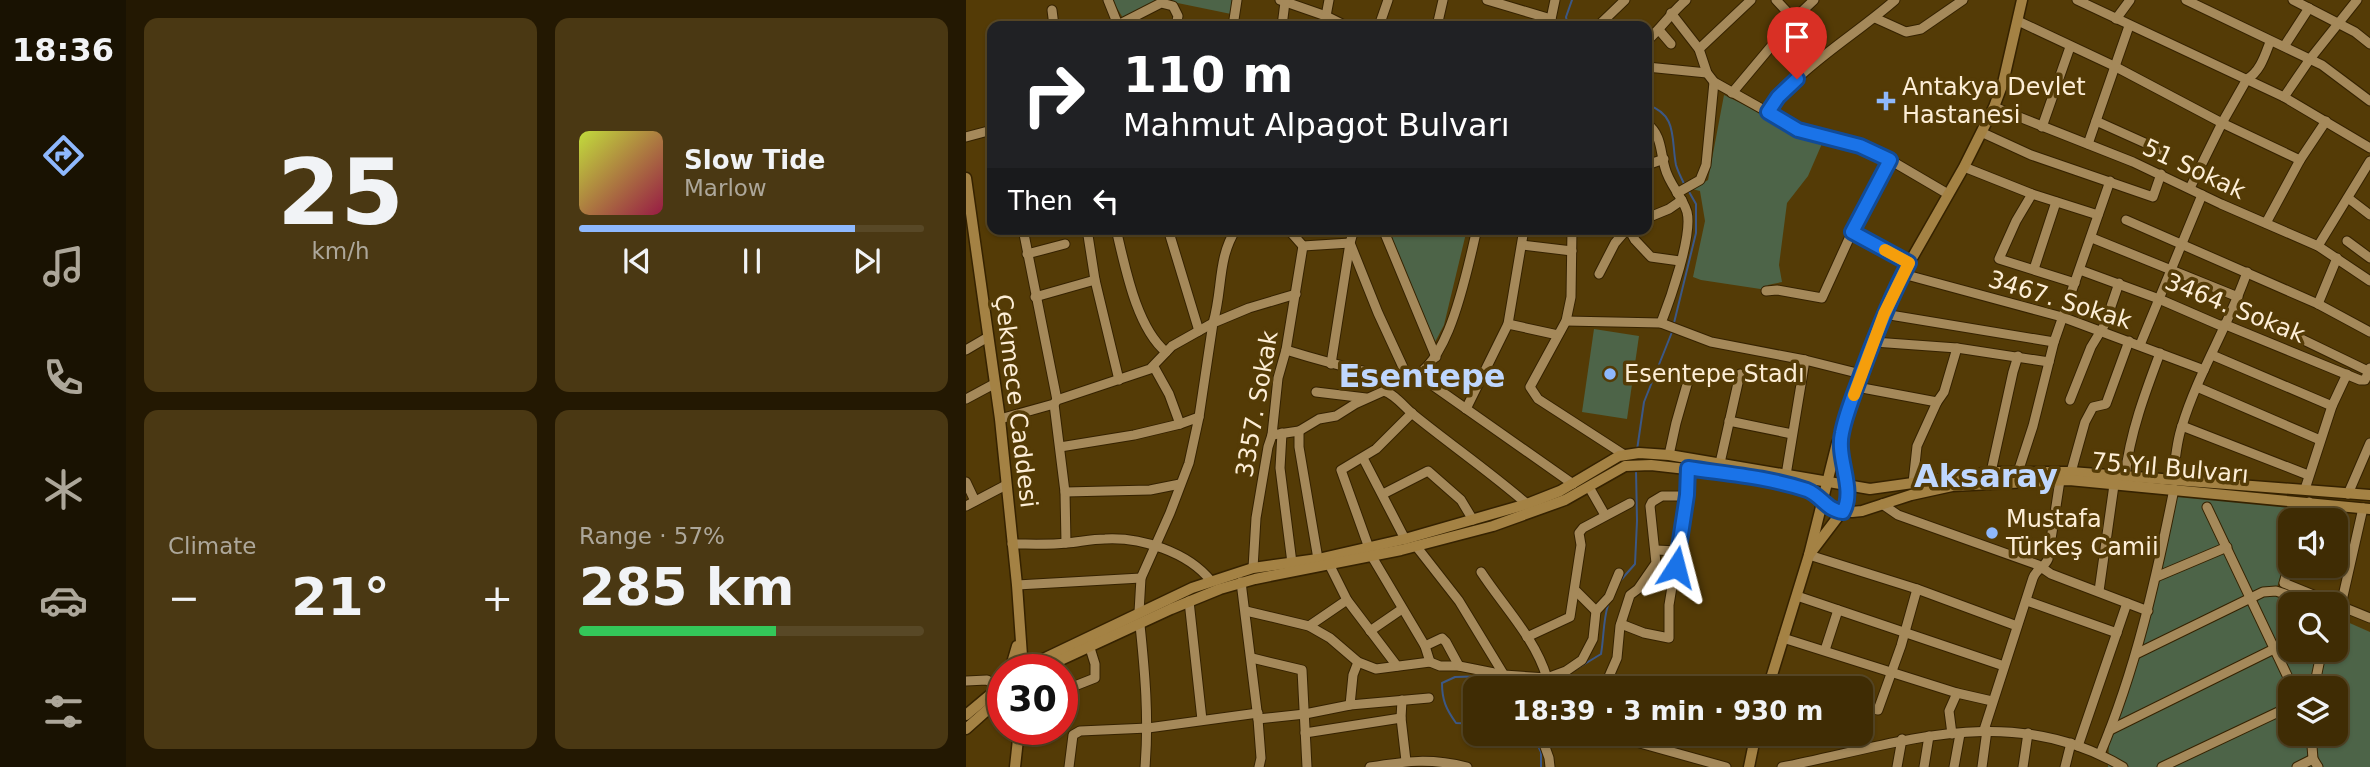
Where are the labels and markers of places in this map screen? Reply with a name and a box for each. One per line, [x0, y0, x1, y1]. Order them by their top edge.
pin [1767, 7, 1827, 79]
place label: Antakya Devlet Hastanesi [1902, 73, 2086, 129]
marker: Antakya Devlet Hastanesi [1876, 91, 1896, 111]
place label: Esentepe Stadı [1624, 360, 1805, 388]
marker: Esentepe Stadı [1602, 366, 1618, 382]
place label: Mustafa Türkeş Camii [2005, 505, 2159, 561]
marker: Mustafa Türkeş Camii [1984, 525, 2000, 541]

